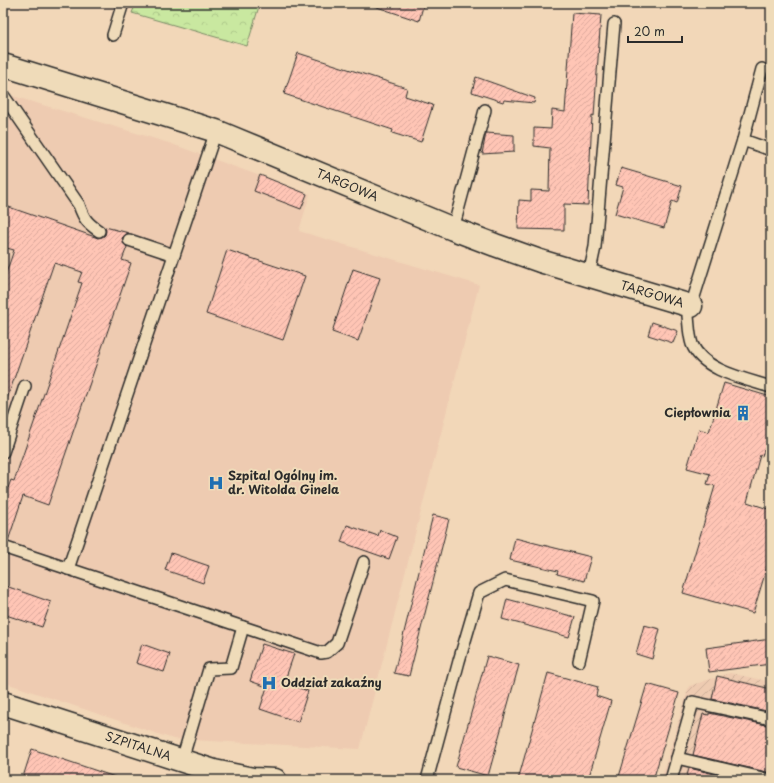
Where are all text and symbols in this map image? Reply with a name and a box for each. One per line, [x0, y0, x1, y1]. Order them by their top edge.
scale bar [628, 18, 682, 44]
text: 20 m [634, 22, 665, 40]
street label: TARGOWA [314, 163, 381, 205]
street label: TARGOWA [618, 275, 686, 311]
place label: Ciepłownia [664, 403, 732, 421]
building icon: Ciepłownia [734, 404, 752, 422]
place label: Szpital Ogólny im. dr. Witolda Ginela [228, 466, 339, 498]
hospital icon: Szpital Ogólny im. dr. Witolda Ginela [207, 474, 225, 492]
place label: Oddział zakaźny [281, 673, 382, 691]
hospital icon: Oddział zakaźny [260, 674, 278, 692]
street label: SZPITALNA [103, 727, 174, 765]

